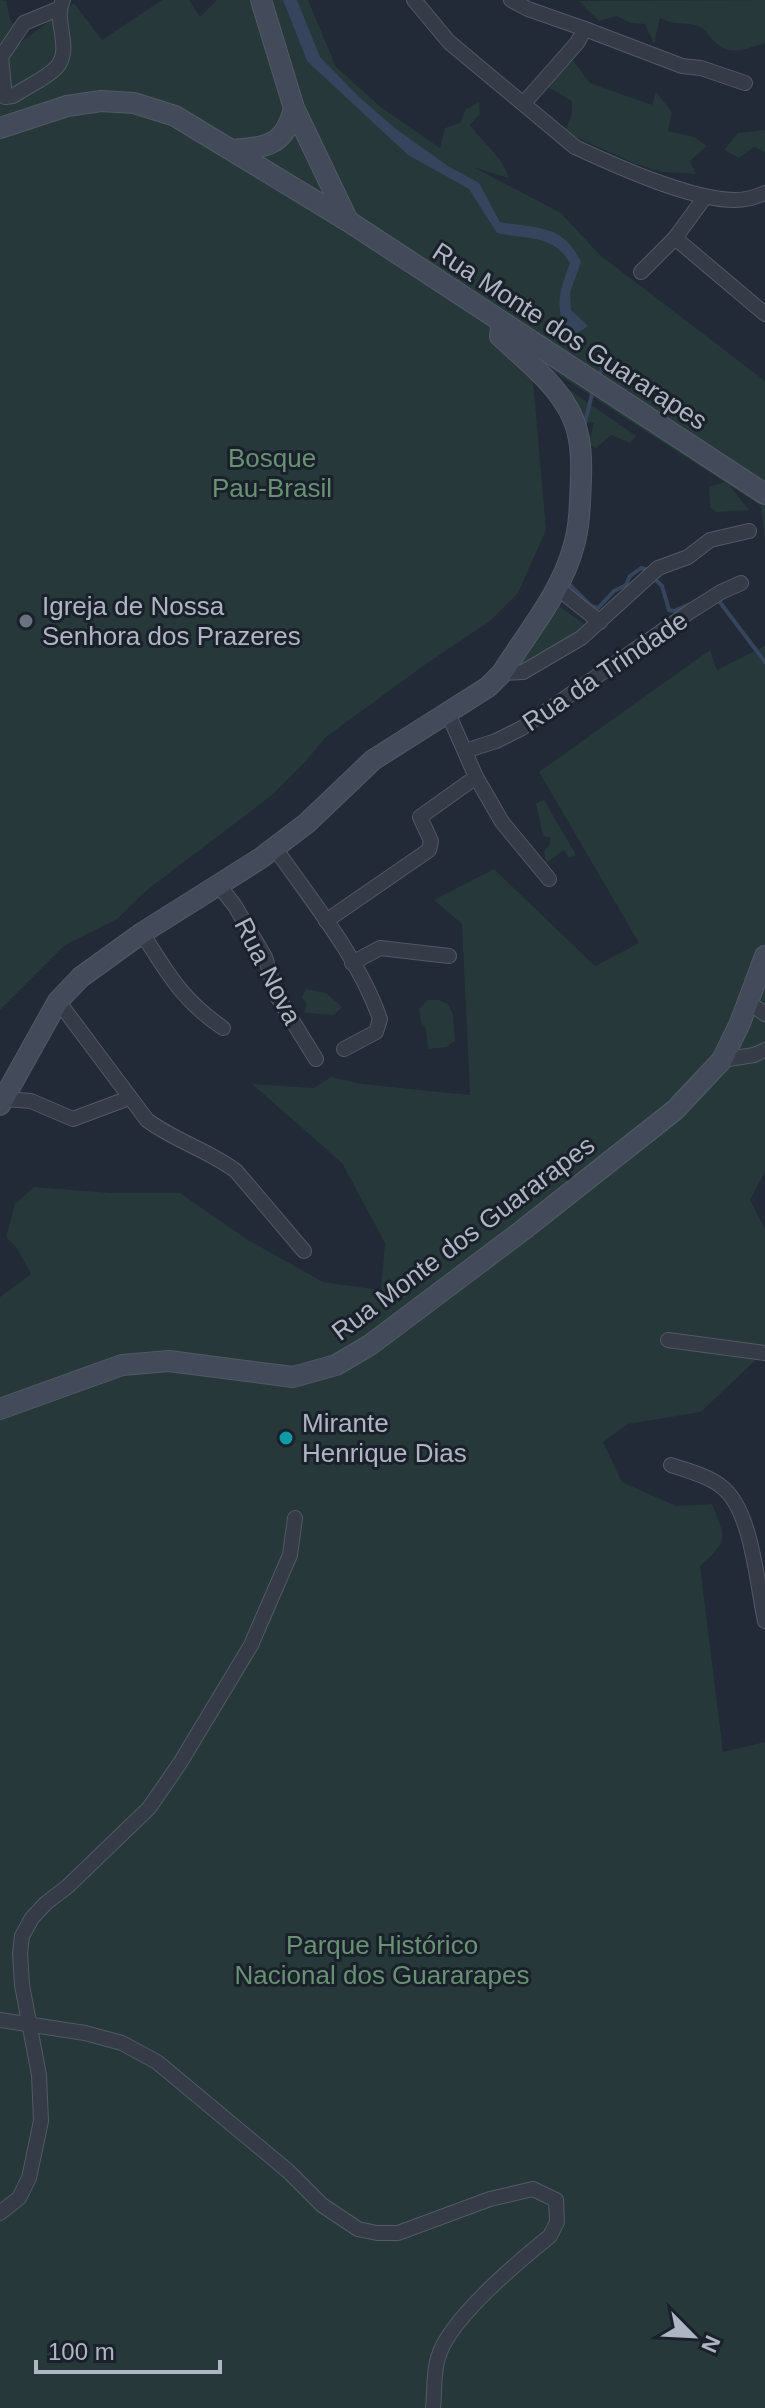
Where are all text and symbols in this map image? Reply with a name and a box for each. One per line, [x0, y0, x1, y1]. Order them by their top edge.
street label: Rua Monte dos Guararapes [427, 236, 713, 436]
park label: Bosque Pau-Brasil [212, 443, 332, 503]
place label: Igreja de Nossa Senhora dos Prazeres [42, 591, 301, 651]
street label: Rua da Trindade [517, 605, 693, 737]
marker: Igreja de Nossa Senhora dos Prazeres [17, 612, 35, 630]
street label: Rua Nova [228, 913, 308, 1030]
street label: Rua Monte dos Guararapes [326, 1129, 600, 1347]
place label: Mirante Henrique Dias [302, 1408, 467, 1468]
marker: Mirante Henrique Dias [277, 1429, 295, 1447]
park label: Parque Histórico Nacional dos Guararapes [235, 1930, 529, 1990]
north arrow [653, 2296, 733, 2376]
scale bar [36, 2324, 220, 2374]
text: N [696, 2332, 725, 2356]
text: 100 m [48, 2338, 115, 2365]

